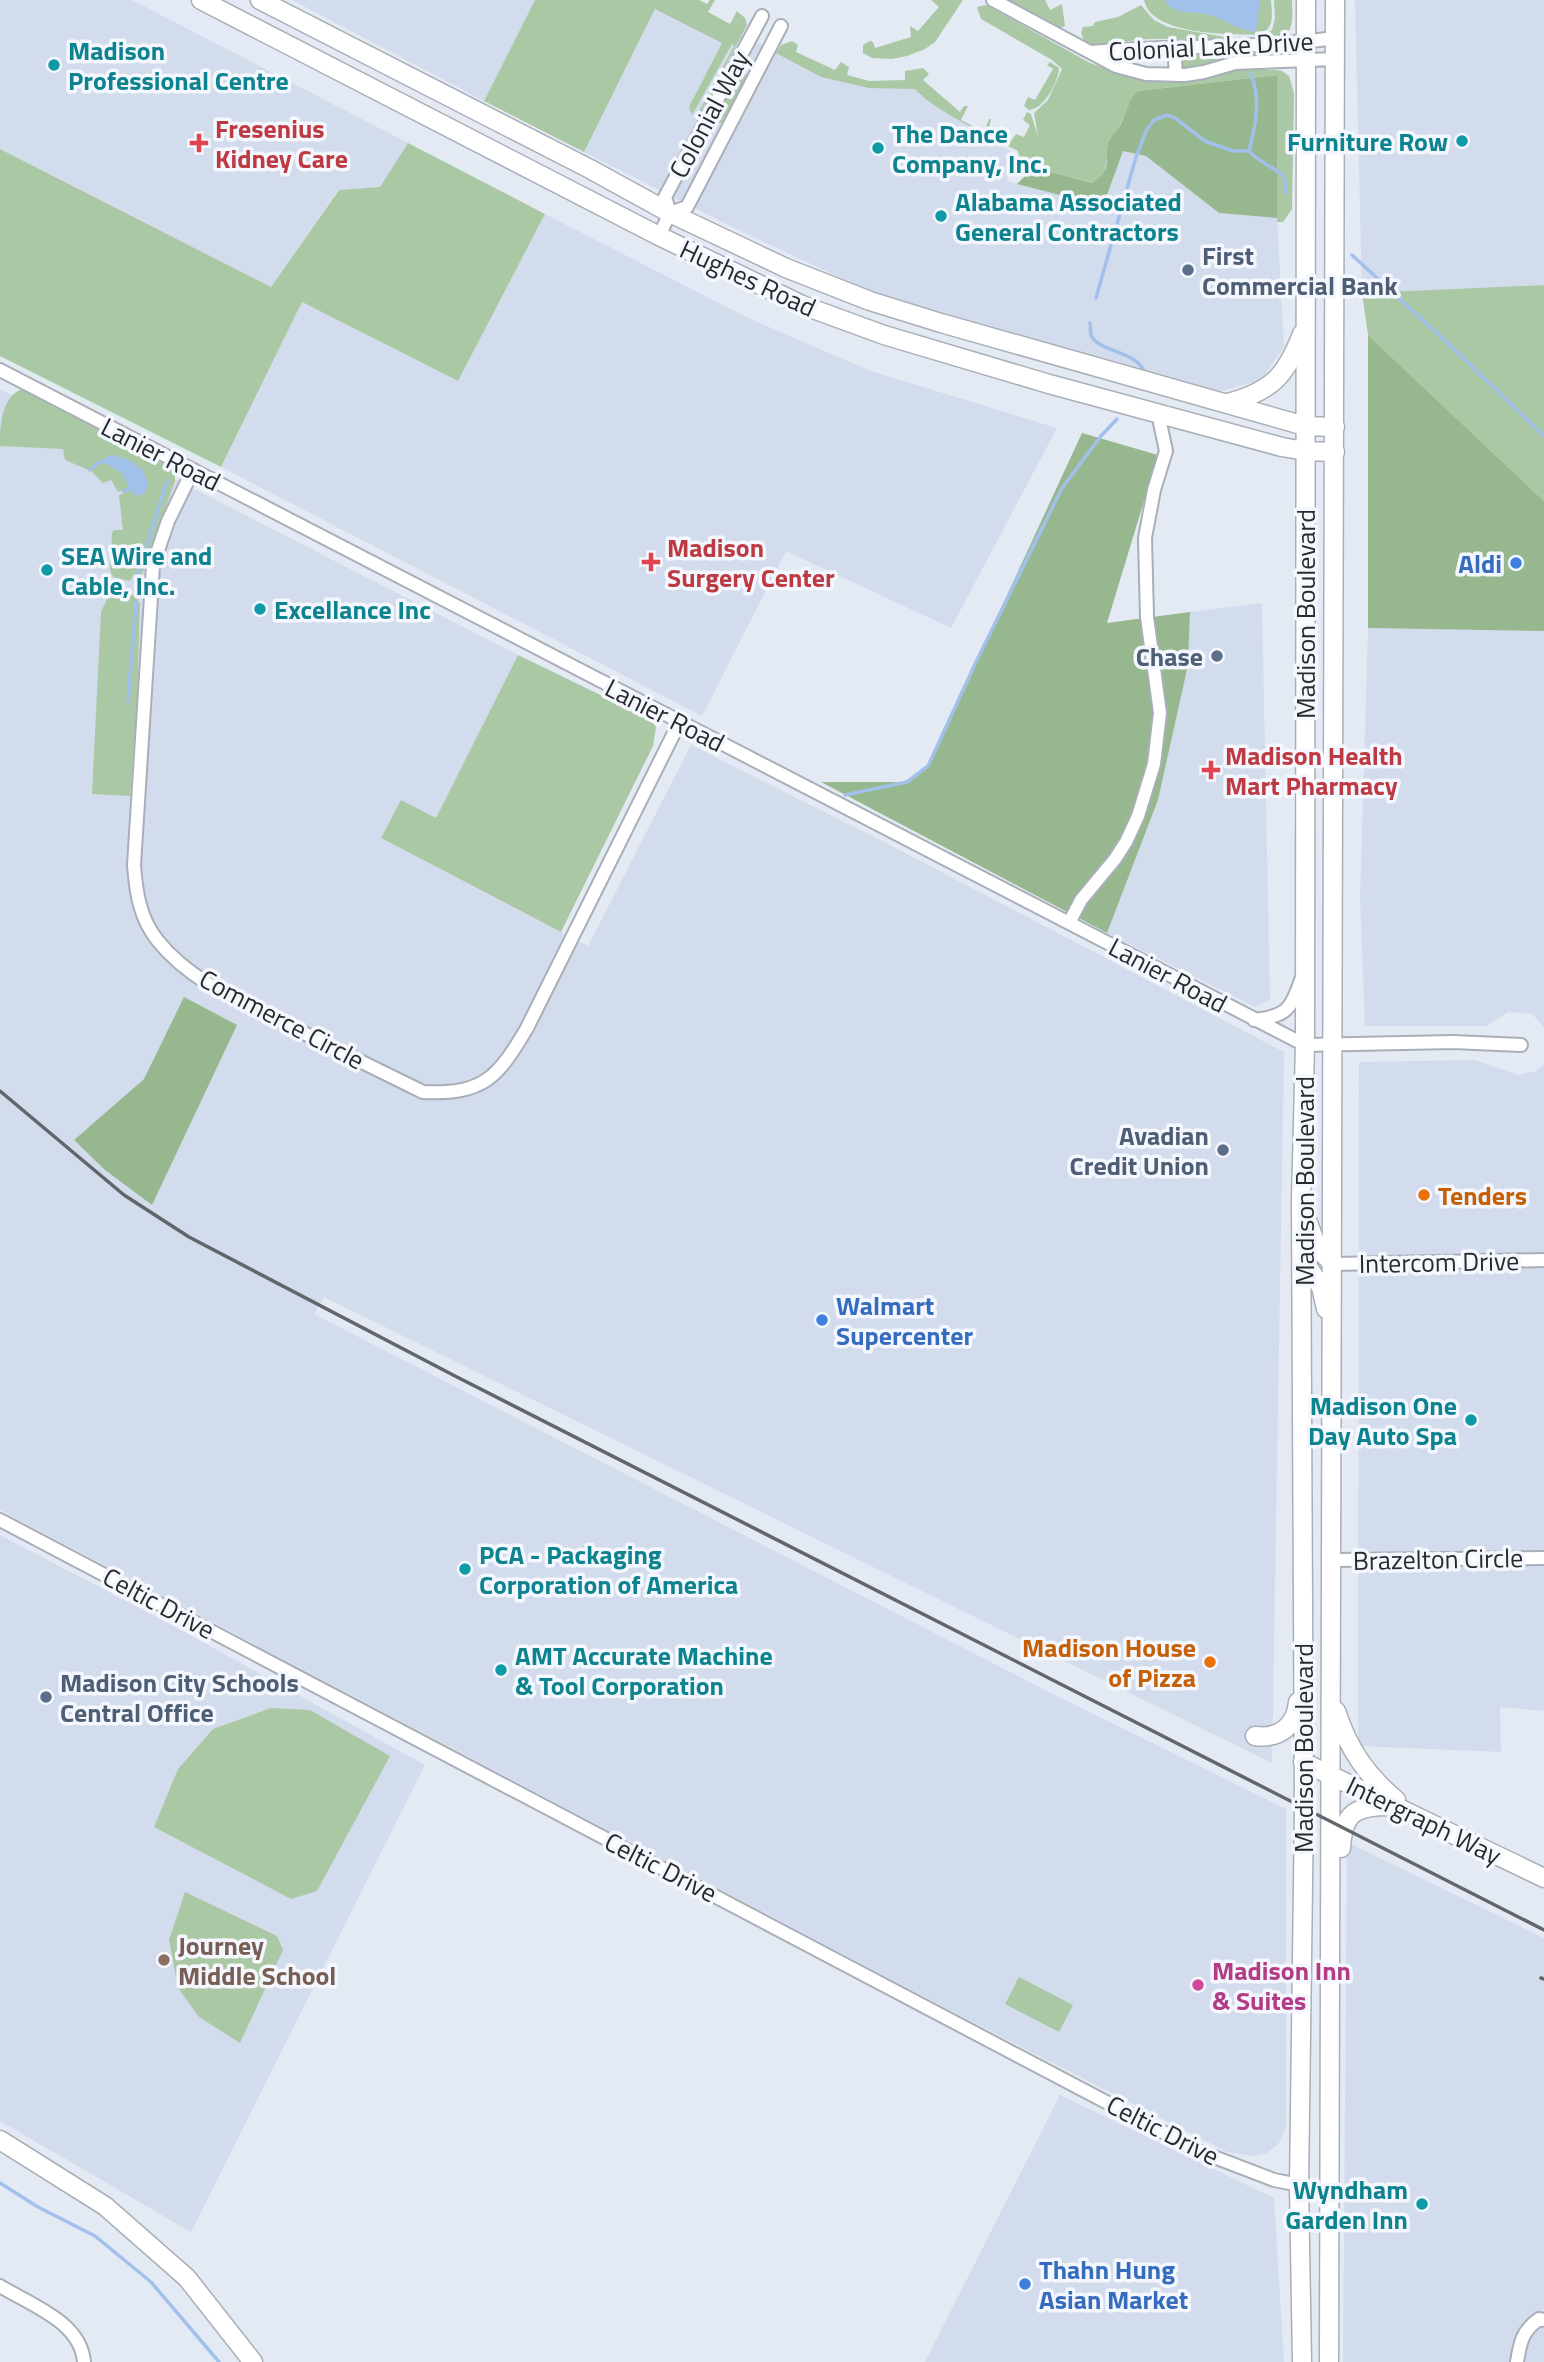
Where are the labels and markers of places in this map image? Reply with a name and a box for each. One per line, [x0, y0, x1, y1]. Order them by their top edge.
place label: Madison Professional Centre [68, 31, 289, 100]
marker: Madison Professional Centre [46, 57, 62, 73]
place label: Fresenius Kidney Care [215, 109, 348, 178]
place label: The Dance Company, Inc. [892, 114, 1048, 183]
place label: Furniture Row [1287, 122, 1448, 161]
marker: Fresenius Kidney Care [189, 133, 209, 153]
marker: Furniture Row [1454, 133, 1470, 149]
marker: The Dance Company, Inc. [870, 140, 886, 156]
place label: Alabama Associated General Contractors [955, 182, 1182, 251]
marker: Alabama Associated General Contractors [933, 208, 949, 224]
place label: First Commercial Bank [1202, 236, 1398, 305]
marker: First Commercial Bank [1180, 262, 1196, 278]
place label: Madison Surgery Center [667, 528, 835, 597]
place label: SEA Wire and Cable, Inc. [61, 536, 212, 605]
place label: Aldi [1458, 544, 1502, 583]
marker: Madison Surgery Center [641, 552, 661, 572]
marker: Aldi [1508, 555, 1524, 571]
marker: SEA Wire and Cable, Inc. [39, 562, 55, 578]
place label: Excellance Inc [274, 590, 431, 629]
marker: Excellance Inc [252, 601, 268, 617]
place label: Chase [1136, 637, 1203, 676]
marker: Chase [1209, 648, 1225, 664]
place label: Madison Health Mart Pharmacy [1225, 736, 1403, 805]
marker: Madison Health Mart Pharmacy [1203, 762, 1219, 778]
place label: Avadian Credit Union [1070, 1116, 1209, 1185]
marker: Avadian Credit Union [1215, 1142, 1231, 1158]
place label: Tenders [1438, 1176, 1527, 1215]
marker: Tenders [1416, 1187, 1432, 1203]
place label: Walmart Supercenter [836, 1286, 973, 1355]
marker: Walmart Supercenter [814, 1312, 830, 1328]
place label: Madison One Day Auto Spa [1308, 1386, 1457, 1455]
marker: Madison One Day Auto Spa [1463, 1412, 1479, 1428]
place label: PCA - Packaging Corporation of America [479, 1535, 738, 1604]
marker: PCA - Packaging Corporation of America [457, 1561, 473, 1577]
place label: Madison House of Pizza [1022, 1628, 1196, 1697]
place label: AMT Accurate Machine & Tool Corporation [515, 1636, 773, 1705]
marker: Madison House of Pizza [1202, 1654, 1218, 1670]
marker: AMT Accurate Machine & Tool Corporation [493, 1662, 509, 1678]
place label: Madison City Schools Central Office [60, 1663, 299, 1732]
marker: Madison City Schools Central Office [38, 1689, 54, 1705]
place label: Journey Middle School [178, 1926, 336, 1995]
place label: Madison Inn & Suites [1212, 1951, 1351, 2020]
marker: Journey Middle School [156, 1952, 172, 1968]
marker: Madison Inn & Suites [1190, 1977, 1206, 1993]
place label: Wyndham Garden Inn [1285, 2170, 1408, 2239]
marker: Wyndham Garden Inn [1414, 2196, 1430, 2212]
place label: Thahn Hung Asian Market [1039, 2250, 1188, 2319]
marker: Thahn Hung Asian Market [1017, 2276, 1033, 2292]

